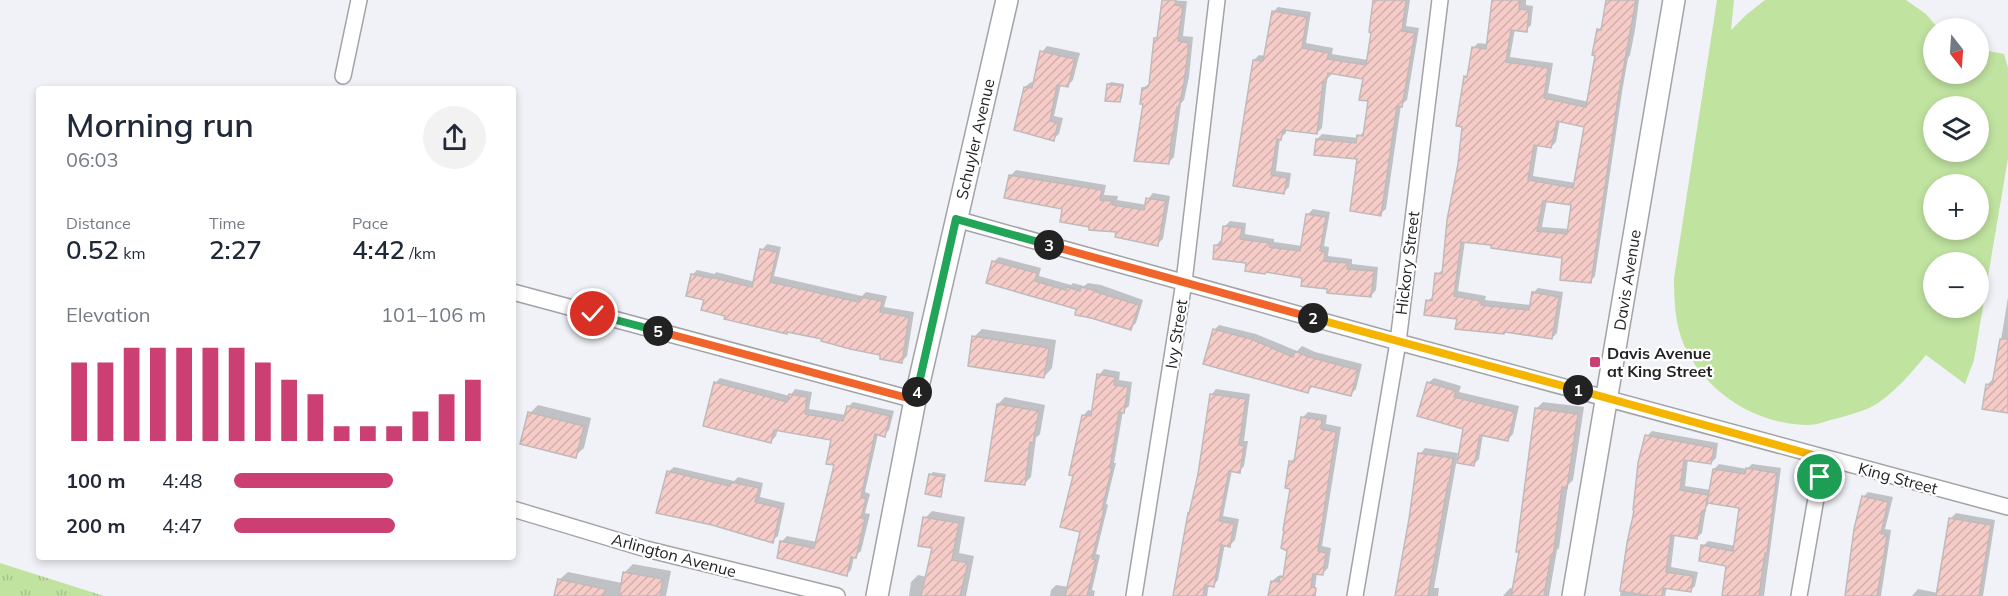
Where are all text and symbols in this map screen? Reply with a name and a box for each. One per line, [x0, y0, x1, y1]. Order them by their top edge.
north arrow [1923, 18, 1989, 84]
map controls [1923, 18, 1989, 318]
street label: Schuyler Avenue [951, 77, 999, 201]
button: layers [1923, 96, 1989, 162]
text: Morning run [66, 104, 254, 145]
button: share [423, 106, 486, 169]
text: 06:03 [66, 147, 119, 172]
button: + [1923, 174, 1989, 240]
street label: Hickory Street [1391, 210, 1423, 316]
text: Distance [66, 213, 131, 233]
text: Time [209, 213, 245, 233]
text: Pace [352, 213, 388, 233]
street label: Davis Avenue [1609, 228, 1645, 332]
pin: 3 [1034, 230, 1064, 260]
text: 0.52 [66, 233, 119, 266]
text: 2:27 [209, 233, 262, 266]
text: 4:42 [352, 233, 405, 266]
text: 3 [1044, 235, 1054, 255]
text: km [119, 243, 145, 263]
text: /km [405, 243, 436, 263]
button: − [1923, 252, 1989, 318]
pin [567, 288, 618, 339]
icon: check [576, 297, 609, 330]
street label: Ivy Street [1161, 298, 1191, 370]
text: Elevation [66, 302, 151, 327]
text: 101–106 m [381, 302, 486, 327]
pin: 2 [1298, 303, 1328, 333]
text: 2 [1308, 308, 1318, 328]
pin: 5 [643, 316, 673, 346]
text: 5 [653, 321, 663, 341]
place label: Davis Avenue at King Street [1607, 343, 1712, 381]
marker: Davis Avenue at King Street [1588, 355, 1602, 369]
pin: 1 [1563, 375, 1593, 405]
pin: 4 [902, 377, 932, 407]
text: 1 [1573, 380, 1583, 400]
text: 4 [912, 382, 922, 402]
pin [1794, 451, 1845, 502]
street label: King Street [1856, 458, 1940, 498]
icon: arrive [1803, 460, 1836, 493]
text: 100 m [66, 468, 125, 493]
text: 4:48 [162, 468, 203, 493]
text: 200 m [66, 513, 125, 538]
text: 4:47 [162, 513, 203, 538]
street label: Arlington Avenue [610, 529, 738, 581]

